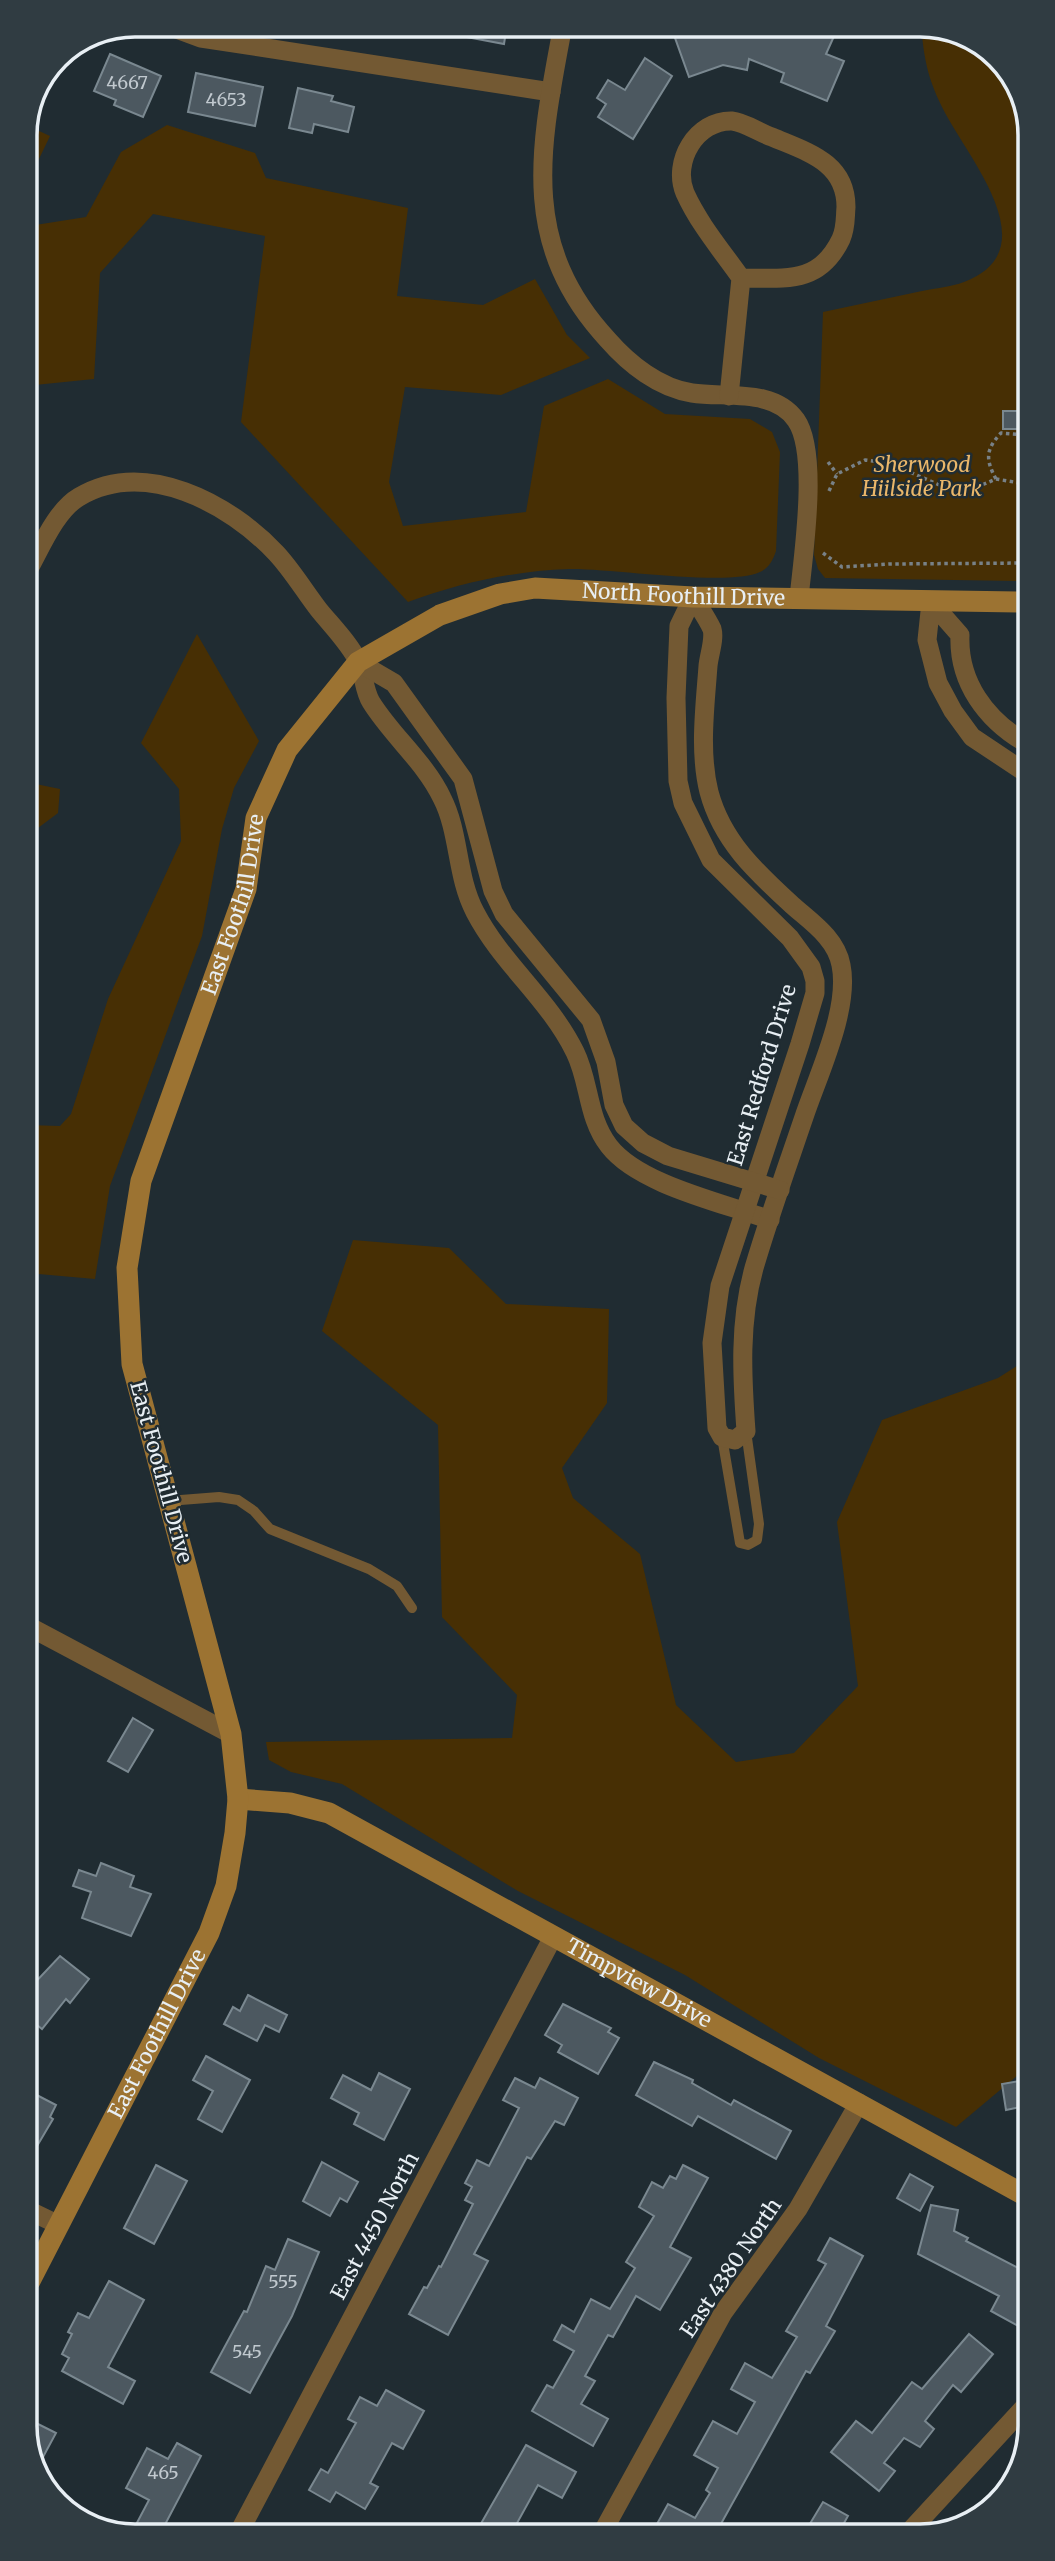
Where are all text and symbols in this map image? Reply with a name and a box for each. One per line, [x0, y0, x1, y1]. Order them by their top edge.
house number: 4667 [106, 71, 148, 94]
house number: 4653 [205, 88, 247, 111]
park label: Sherwood Hiilside Park [861, 451, 983, 502]
street label: North Foothill Drive [581, 577, 785, 611]
street label: East Foothill Drive [195, 812, 269, 999]
street label: East Redford Drive [721, 981, 802, 1169]
street label: East Foothill Drive [124, 1378, 199, 1566]
street label: Timpview Drive [562, 1932, 717, 2034]
street label: East Foothill Drive [102, 1944, 212, 2123]
street label: East 4450 North [324, 2147, 425, 2304]
street label: East 4380 North [674, 2193, 787, 2343]
house number: 555 [268, 2270, 298, 2293]
house number: 545 [232, 2340, 262, 2363]
house number: 465 [147, 2461, 179, 2484]

